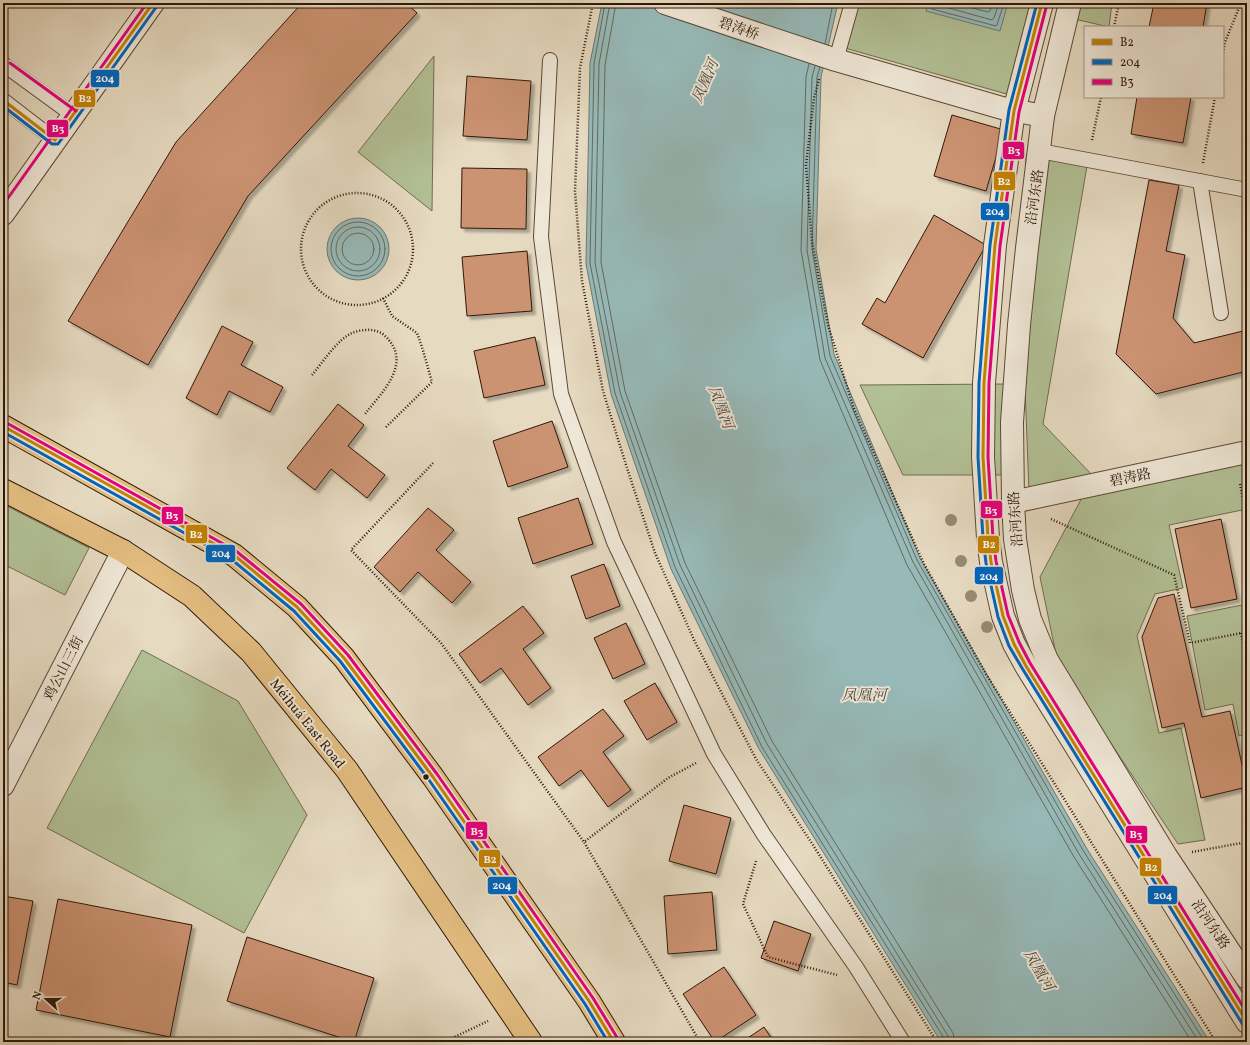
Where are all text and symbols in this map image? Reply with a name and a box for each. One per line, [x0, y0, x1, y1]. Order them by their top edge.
street label: 碧涛桥 [716, 14, 761, 45]
legend [1084, 26, 1224, 98]
text: B2 [1120, 35, 1134, 51]
water label: 凤凰河 [688, 54, 726, 106]
text: 204 [1120, 55, 1140, 71]
line badge: 204 [90, 69, 120, 88]
text: 204 [96, 72, 115, 87]
text: B3 [1120, 75, 1134, 91]
line badge: B2 [73, 89, 96, 108]
text: B2 [78, 92, 92, 107]
line badge: B3 [46, 119, 69, 138]
text: B3 [52, 122, 65, 137]
line badge: B3 [1002, 141, 1025, 160]
text: B3 [1008, 144, 1021, 159]
street label: 沿河东路 [1022, 168, 1049, 226]
line badge: B2 [993, 171, 1016, 191]
text: B2 [997, 175, 1011, 190]
line badge: 204 [980, 202, 1010, 221]
text: 204 [986, 205, 1005, 220]
water label: 凤凰河 [702, 383, 739, 435]
street label: 碧涛路 [1108, 465, 1153, 492]
street label: 沿河东路 [1005, 490, 1028, 547]
line badge: B3 [980, 500, 1003, 519]
text: B3 [985, 504, 998, 519]
line badge: B3 [161, 506, 184, 525]
text: B3 [166, 509, 179, 524]
line badge: B2 [185, 524, 208, 544]
text: B2 [189, 528, 203, 543]
line badge: B2 [977, 535, 1000, 554]
text: B2 [982, 538, 996, 553]
line badge: 204 [205, 544, 236, 563]
text: 204 [212, 547, 231, 562]
line badge: 204 [974, 566, 1004, 585]
text: 204 [980, 570, 999, 585]
street label: 鸡公山三街 [40, 633, 89, 704]
street label: Méihuá East Road [265, 675, 349, 773]
water label: 凤凰河 [841, 686, 889, 707]
unlabelled marker [421, 772, 431, 782]
line badge: B3 [465, 821, 488, 840]
text: B3 [471, 825, 484, 840]
line badge: B3 [1125, 825, 1148, 844]
text: B3 [1130, 828, 1143, 843]
line badge: B2 [478, 849, 501, 868]
text: B2 [483, 853, 497, 868]
line badge: B2 [1139, 857, 1162, 877]
text: B2 [1144, 861, 1158, 876]
line badge: 204 [487, 876, 518, 895]
text: 204 [493, 879, 512, 894]
line badge: 204 [1147, 885, 1178, 905]
text: 204 [1154, 889, 1173, 904]
street label: 沿河东路 [1186, 896, 1233, 953]
water label: 凤凰河 [1017, 946, 1060, 998]
north arrow [26, 979, 66, 1019]
text: N [30, 990, 46, 1002]

